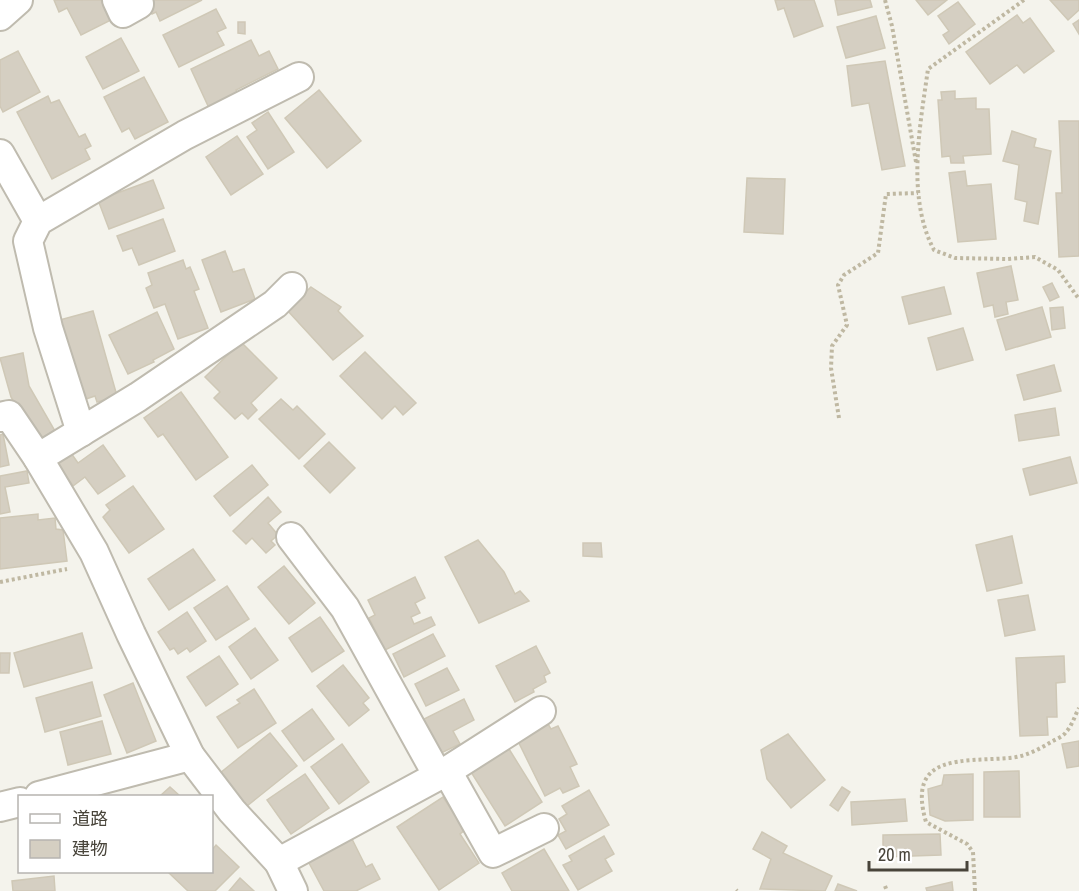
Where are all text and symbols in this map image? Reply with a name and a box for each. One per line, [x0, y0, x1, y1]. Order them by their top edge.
legend [18, 795, 213, 873]
text: 道路 [72, 806, 108, 831]
scale bar [869, 834, 966, 872]
text: 建物 [72, 836, 108, 861]
text: 20 m [878, 842, 911, 867]

